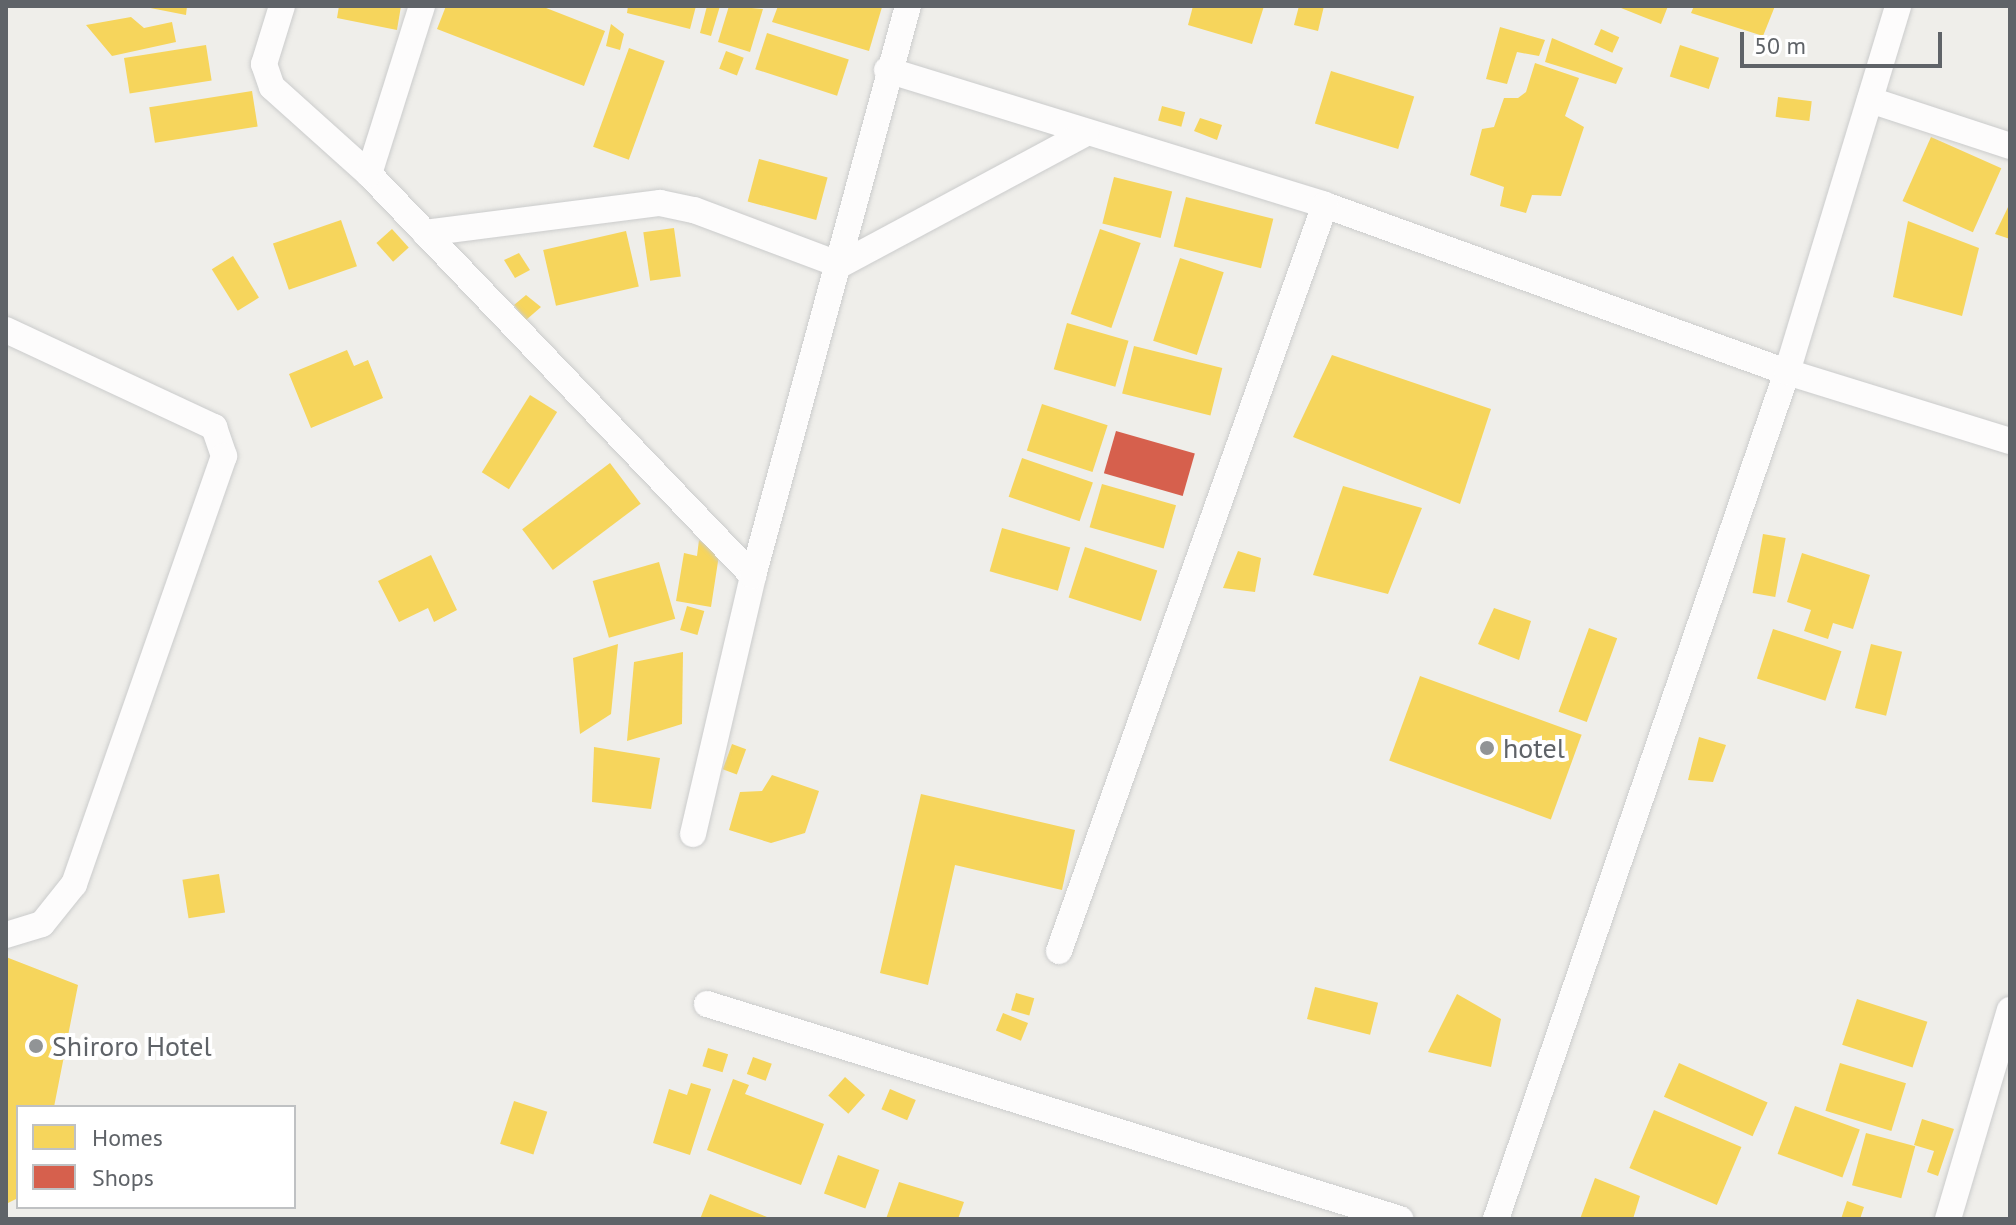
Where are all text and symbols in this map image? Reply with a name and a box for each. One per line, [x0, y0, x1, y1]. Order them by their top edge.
scale bar [1744, 16, 1946, 66]
text: 50 m [1754, 30, 1806, 61]
place label: hotel [1503, 731, 1565, 765]
marker: hotel [1478, 739, 1496, 757]
place label: Shiroro Hotel [52, 1029, 212, 1063]
marker: Shiroro Hotel [27, 1037, 45, 1055]
legend [16, 1105, 296, 1209]
text: Homes [92, 1122, 163, 1153]
text: Shops [92, 1162, 154, 1193]

